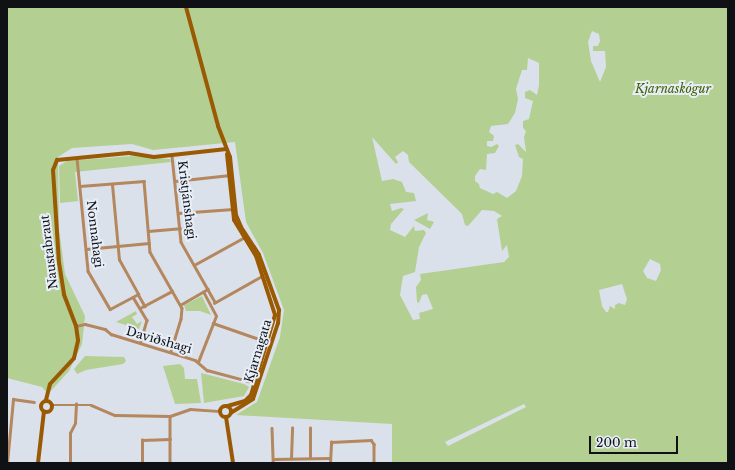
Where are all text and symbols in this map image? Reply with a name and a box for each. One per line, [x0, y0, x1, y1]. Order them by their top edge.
park label: Kjarnaskógur [635, 82, 711, 96]
street label: Kristjánshagi [175, 160, 199, 240]
street label: Nonnahagi [84, 200, 106, 268]
street label: Naustabraut [37, 214, 61, 290]
street label: Kjarnagata [242, 318, 274, 384]
street label: Daviðshagi [124, 324, 194, 356]
scale bar [591, 428, 680, 454]
text: 200 m [596, 435, 637, 450]

